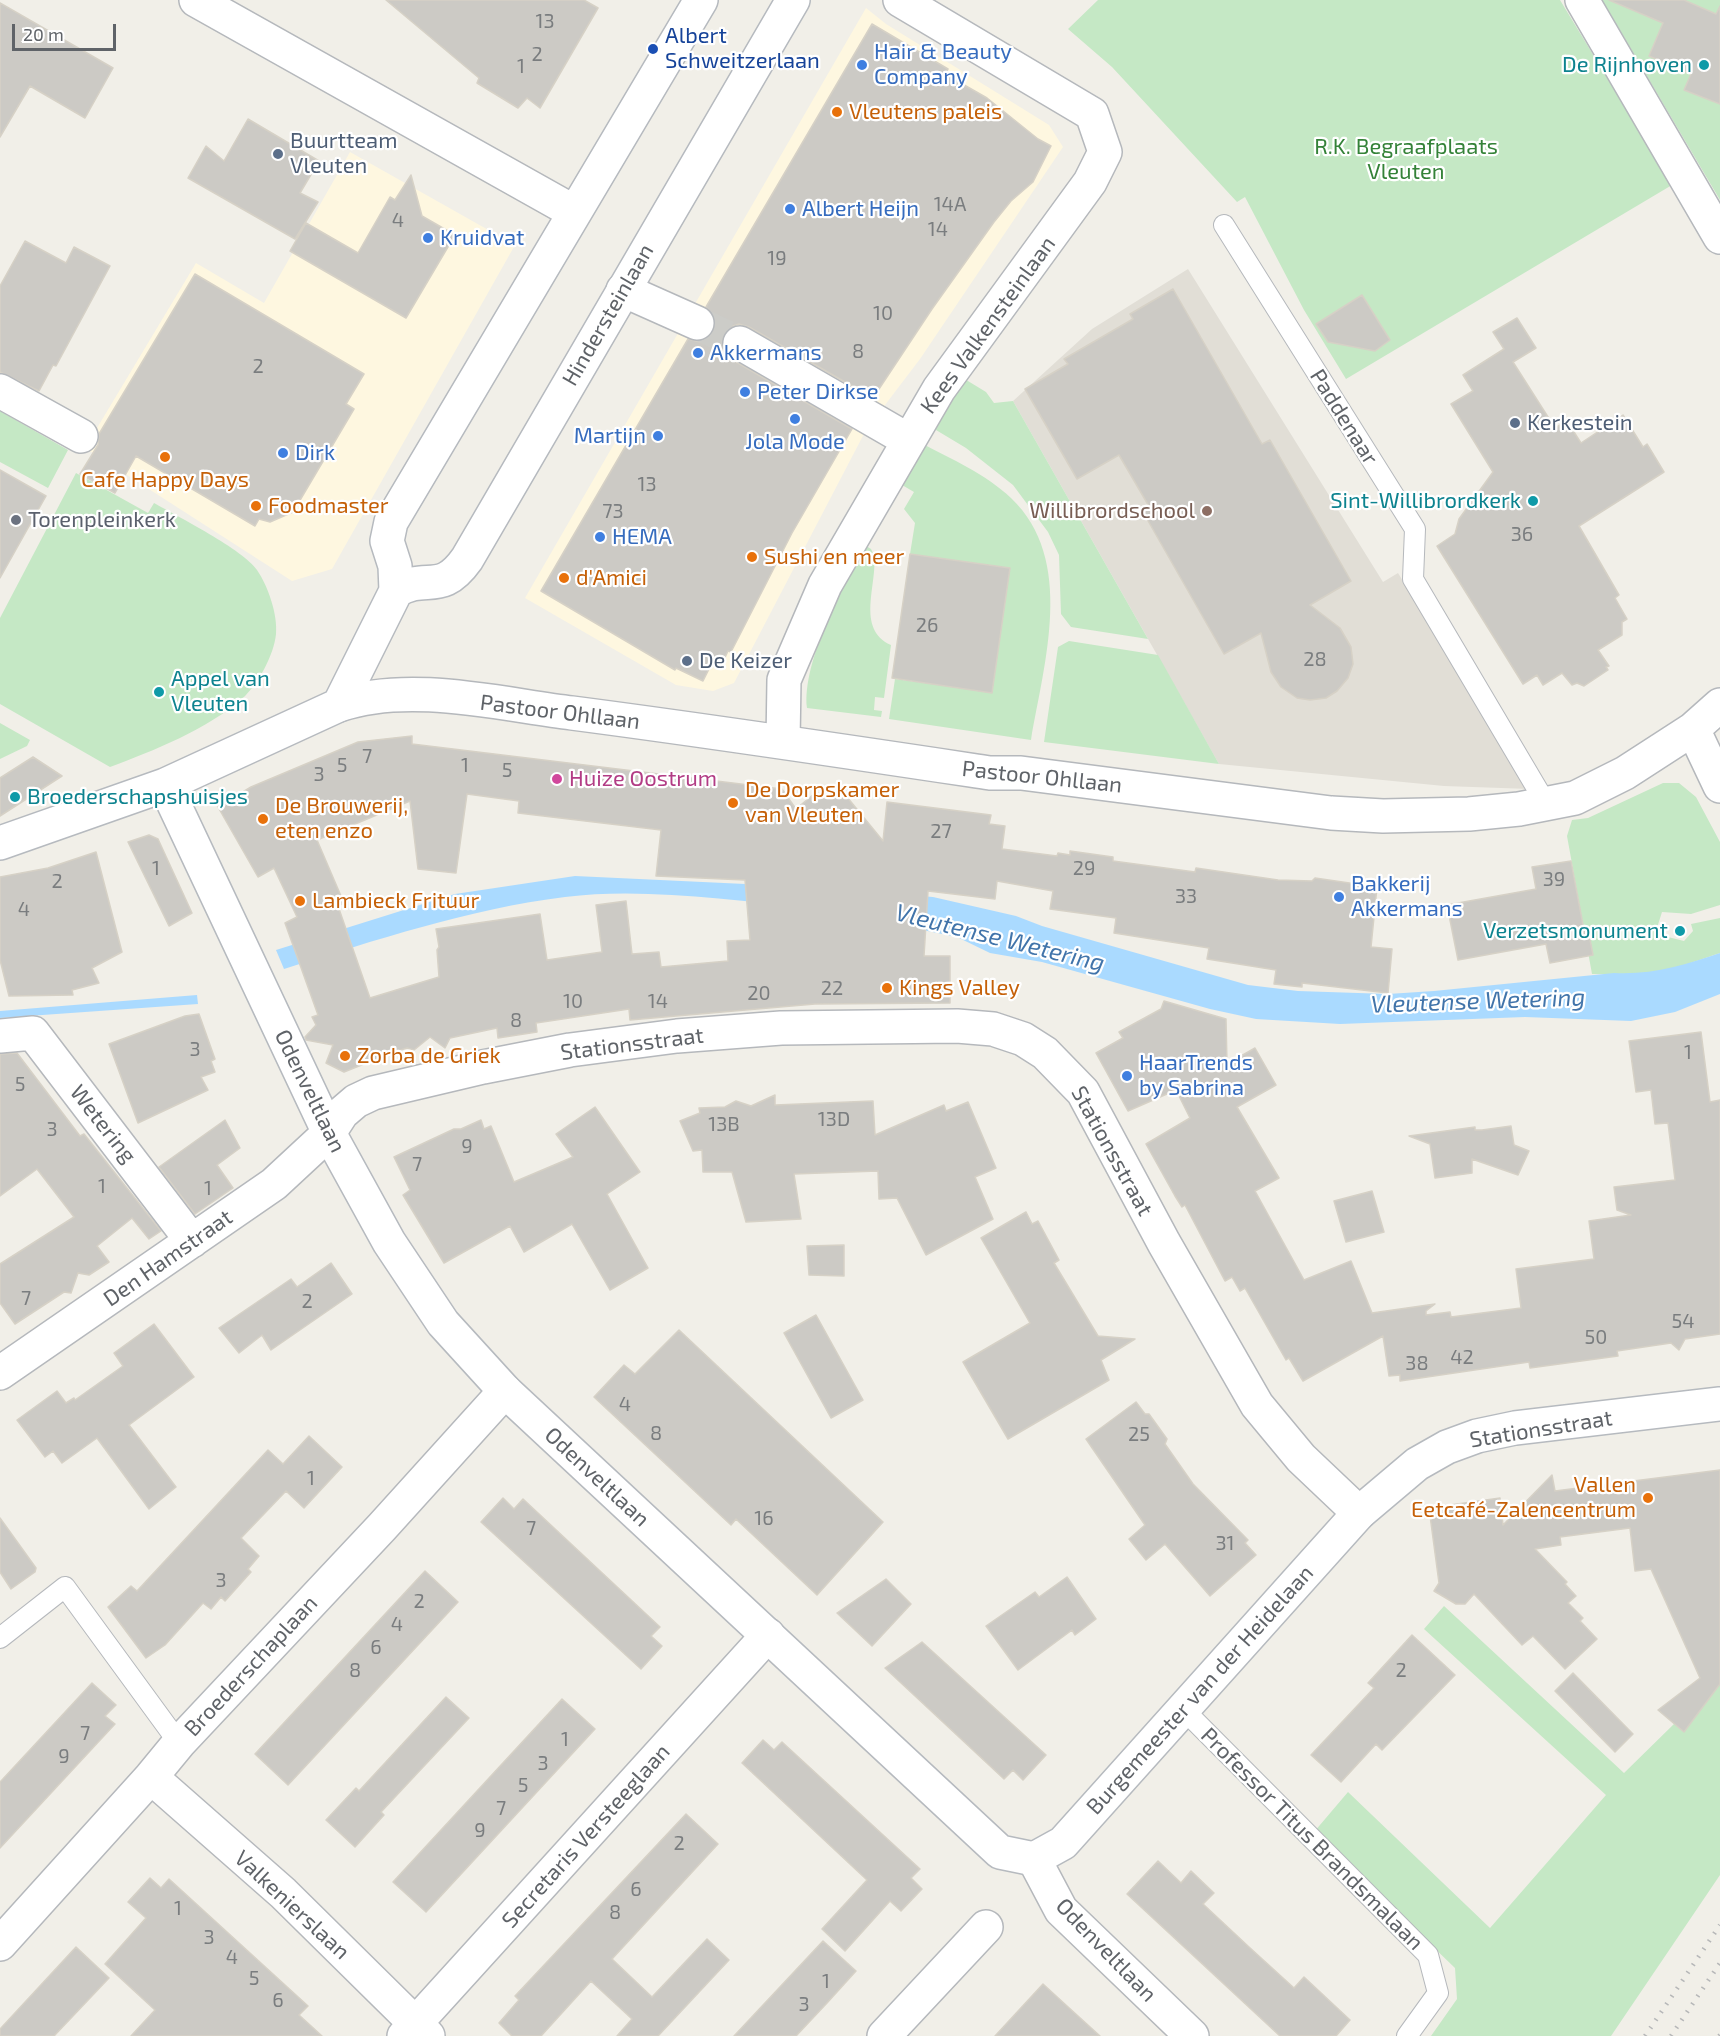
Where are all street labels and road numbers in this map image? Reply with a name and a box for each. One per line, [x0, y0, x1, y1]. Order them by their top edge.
street label: Kees Valkensteinlaan [915, 231, 1061, 419]
street label: Hindersteinlaan [557, 239, 659, 391]
street label: Paddenaar [1304, 364, 1384, 470]
street label: Pastoor Ohllaan [479, 689, 641, 735]
street label: Pastoor Ohllaan [961, 755, 1123, 799]
street label: Stationsstraat [559, 1022, 705, 1066]
street label: Odenveltlaan [269, 1025, 351, 1157]
street label: Wetering [64, 1080, 142, 1168]
street label: Stationsstraat [1066, 1082, 1158, 1220]
street label: Den Hamstraat [99, 1204, 237, 1312]
street label: Stationsstraat [1468, 1405, 1614, 1453]
street label: Odenveltlaan [539, 1422, 655, 1532]
street label: Burgemeester van der Heidelaan [1081, 1560, 1319, 1820]
street label: Broederschaplaan [179, 1590, 323, 1742]
street label: Professor Titus Brandsmalaan [1195, 1722, 1429, 1956]
street label: Secretaris Versteeglaan [496, 1739, 676, 1933]
street label: Valkenierslaan [229, 1845, 355, 1965]
street label: Odenveltlaan [1050, 1893, 1162, 2007]

